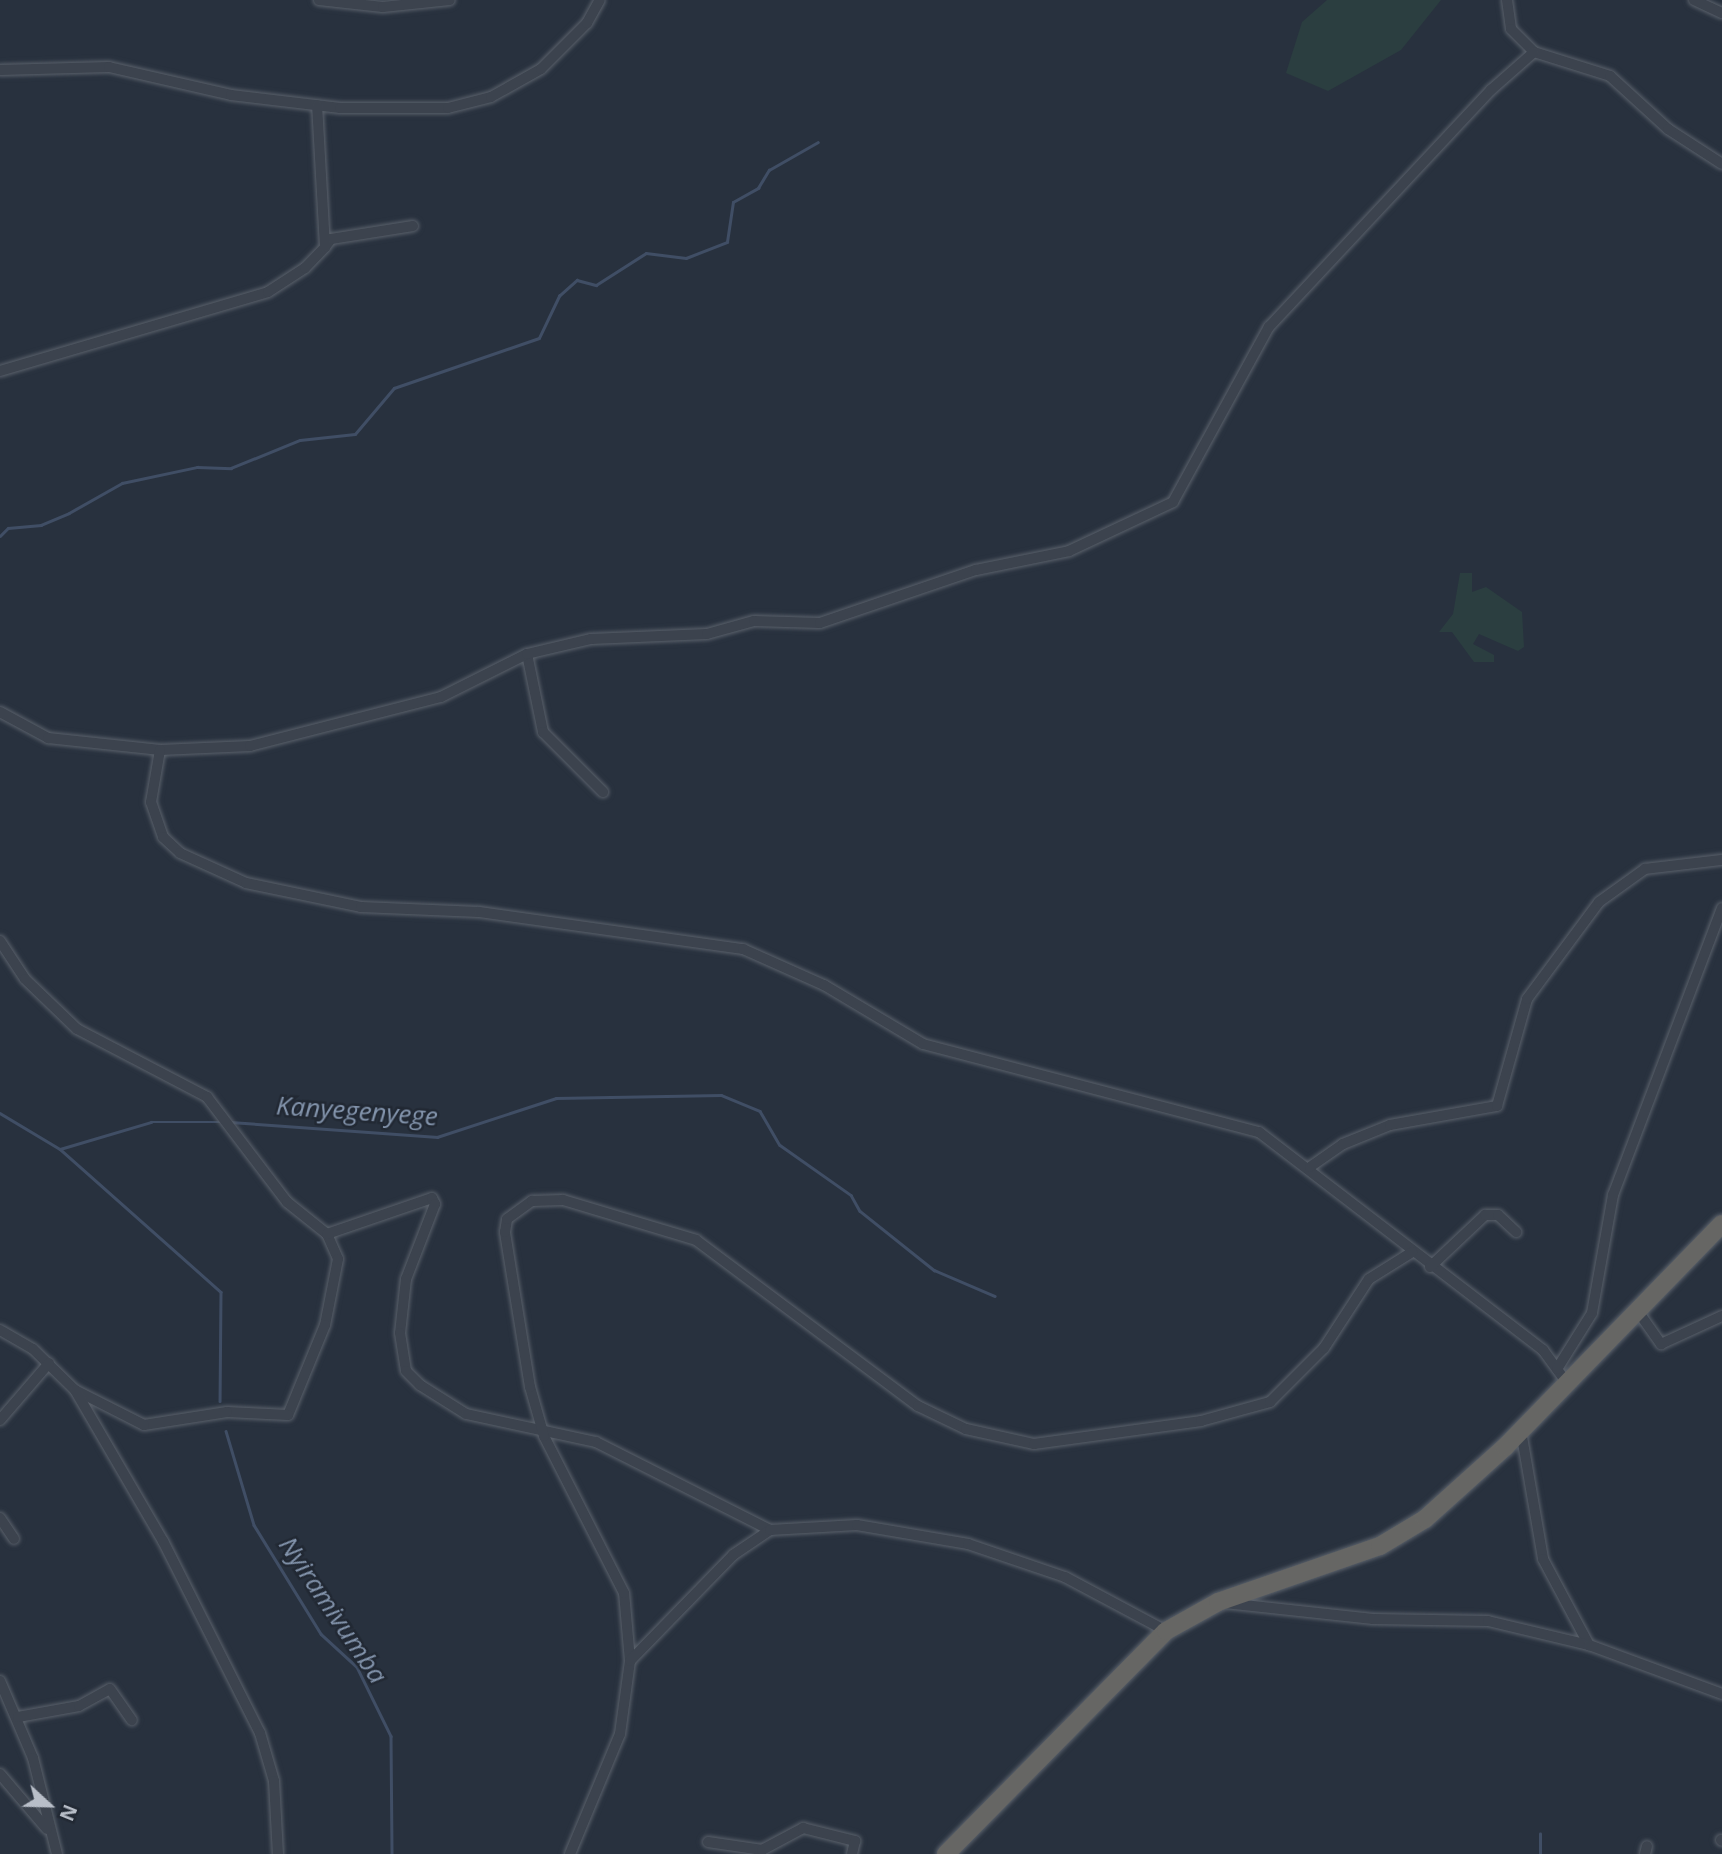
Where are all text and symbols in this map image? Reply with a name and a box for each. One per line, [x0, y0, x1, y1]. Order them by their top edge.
water label: Kanyegenyege [275, 1090, 439, 1132]
water label: Nyiramivumba [272, 1531, 394, 1689]
north arrow [14, 1770, 84, 1840]
text: N [54, 1801, 83, 1825]

